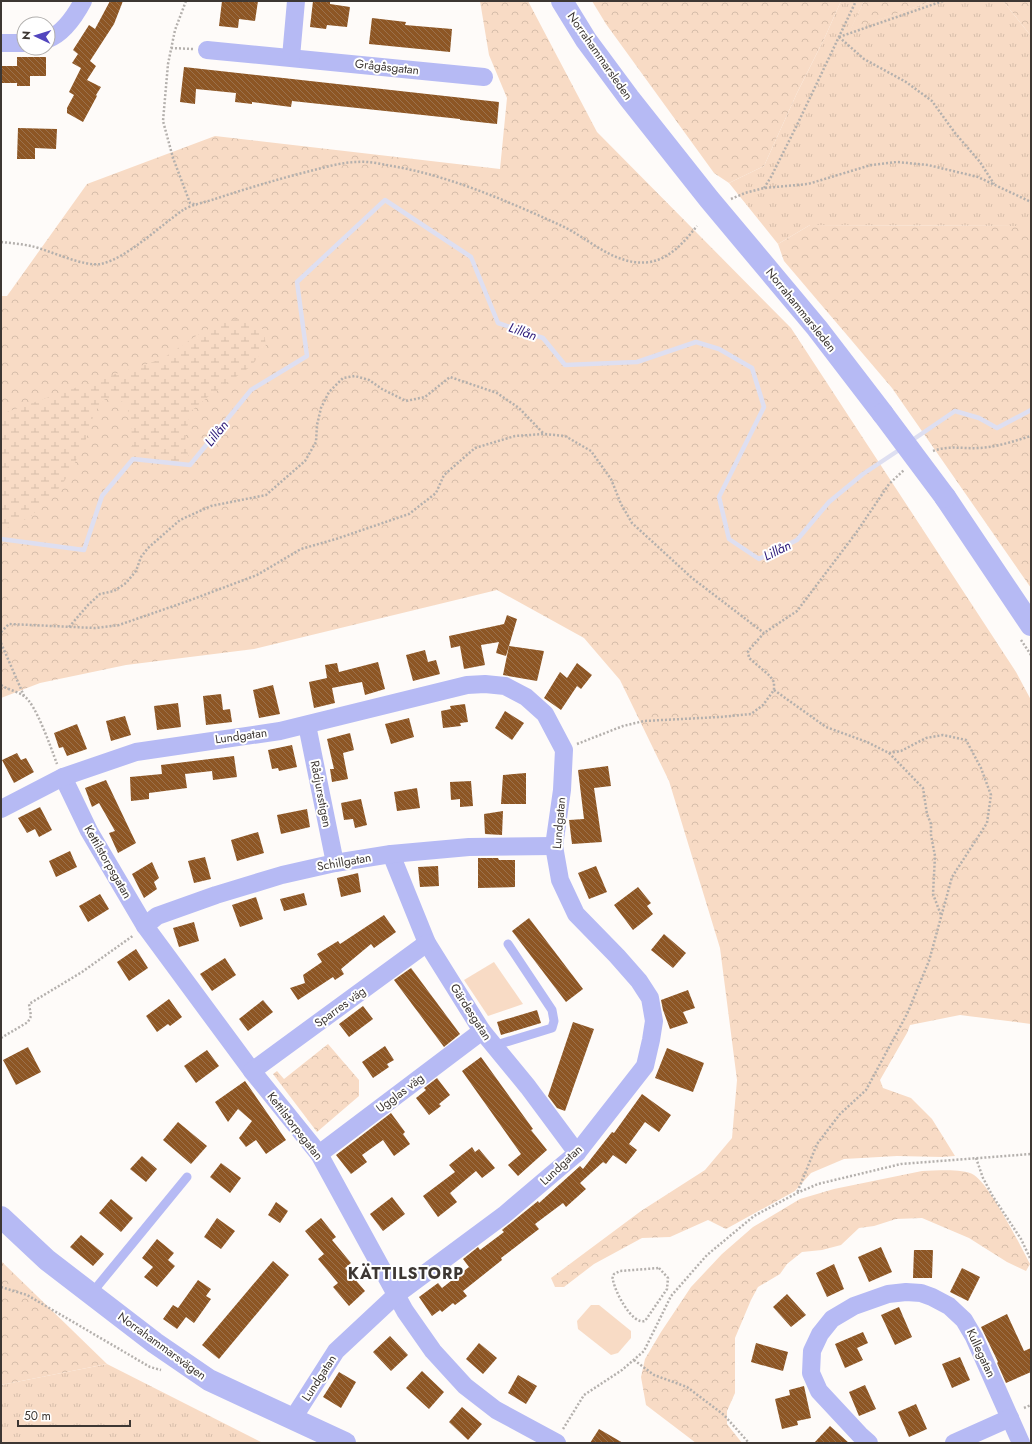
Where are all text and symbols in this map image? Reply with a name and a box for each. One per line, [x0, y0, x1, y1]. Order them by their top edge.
street label: Norrahammarsleden [563, 8, 637, 104]
north arrow [16, 16, 56, 56]
text: N [18, 30, 34, 40]
street label: Grågåsgatan [354, 55, 420, 79]
street label: Norrahammarsleden [761, 264, 841, 356]
water label: Lillån [506, 318, 540, 345]
water label: Lillån [200, 416, 233, 450]
water label: Lillån [760, 535, 795, 565]
street label: Lundgatan [214, 723, 268, 749]
street label: Rådjursstigen [306, 759, 336, 829]
street label: Lundgatan [548, 796, 570, 850]
street label: Kettilstorpsgatan [80, 822, 136, 902]
street label: Schillgatan [315, 848, 373, 876]
street label: Gärdesgatan [446, 980, 496, 1044]
street label: Sparres väg [311, 982, 369, 1032]
street label: Ugglas väg [372, 1069, 428, 1117]
street label: Kettilstorpsgatan [263, 1088, 327, 1164]
street label: Lundgatan [536, 1141, 586, 1189]
district label: KÄTTILSTORP [348, 1262, 464, 1285]
street label: Norrahammarsvägen [114, 1308, 210, 1384]
street label: Kullegatan [962, 1326, 1000, 1380]
street label: Lundgatan [297, 1351, 341, 1405]
scale bar [18, 1402, 130, 1428]
text: 50 m [24, 1407, 51, 1425]

